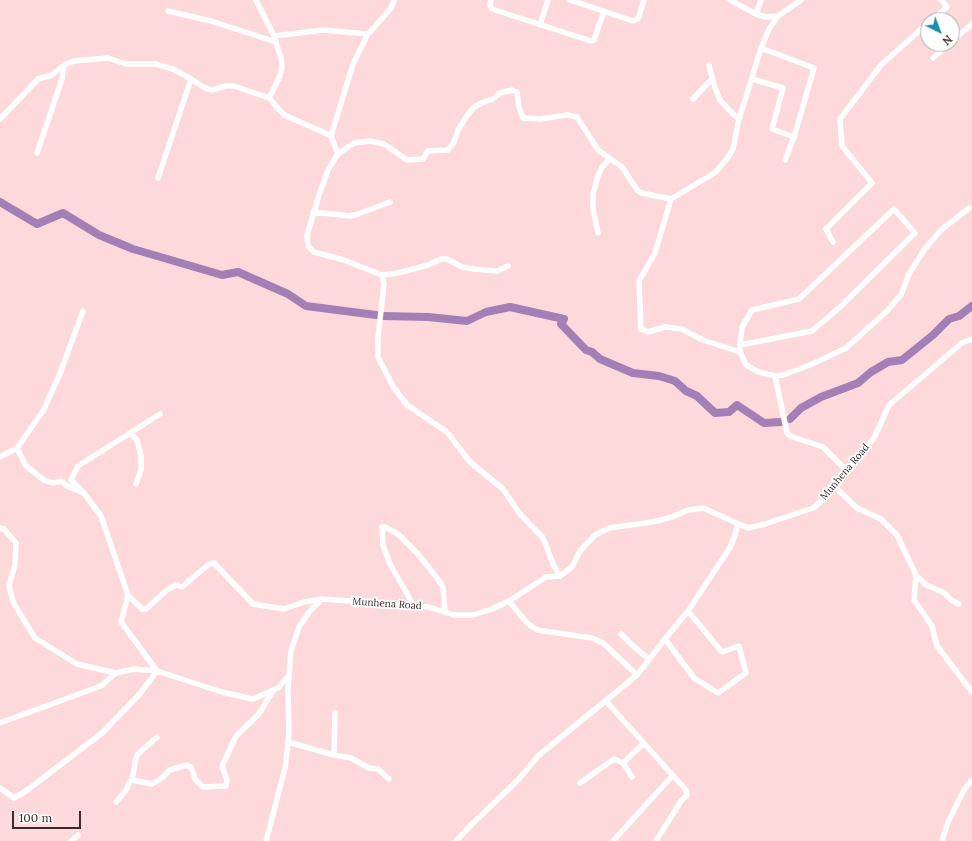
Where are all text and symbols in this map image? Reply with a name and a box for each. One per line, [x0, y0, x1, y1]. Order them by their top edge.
north arrow [920, 12, 960, 52]
text: N [940, 32, 955, 48]
street label: Munhena Road [818, 441, 872, 503]
street label: Munhena Road [352, 596, 422, 612]
scale bar [14, 803, 83, 829]
text: 100 m [19, 810, 52, 825]

